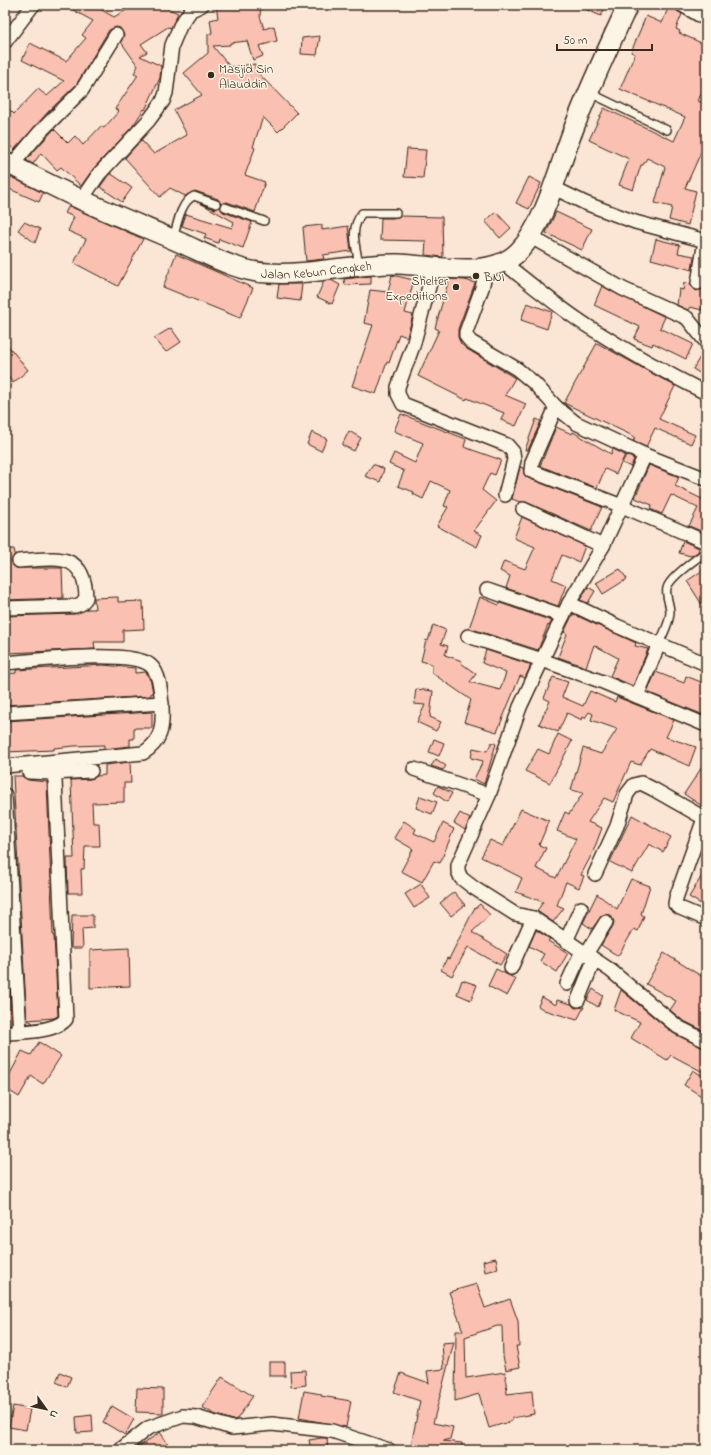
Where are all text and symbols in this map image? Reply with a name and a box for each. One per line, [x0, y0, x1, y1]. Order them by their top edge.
scale bar [557, 26, 652, 52]
text: 50 m [563, 32, 587, 50]
place label: Masjid Sin Alauddin [219, 60, 273, 94]
marker: Masjid Sin Alauddin [206, 70, 216, 80]
street label: Jalan Kebun Cengkeh [260, 257, 372, 284]
place label: BNI [483, 268, 505, 287]
marker: BNI [471, 271, 481, 281]
place label: Shelter Expeditions [385, 272, 449, 306]
marker: Shelter Expeditions [451, 282, 461, 292]
north arrow [26, 1389, 66, 1429]
text: U [45, 1407, 62, 1421]

